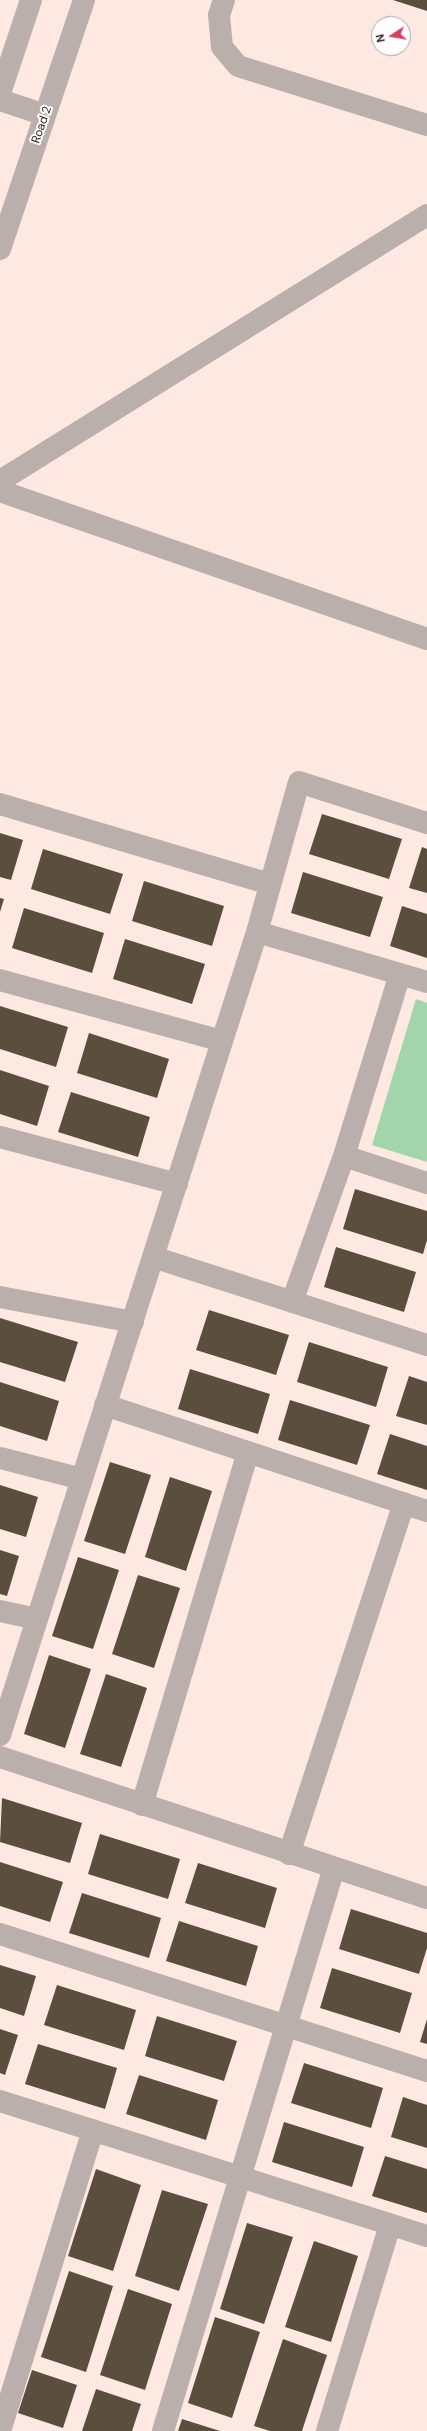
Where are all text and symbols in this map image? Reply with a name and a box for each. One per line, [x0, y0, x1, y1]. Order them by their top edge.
north arrow [371, 16, 411, 56]
text: N [373, 33, 388, 44]
street label: Road 2 [29, 105, 55, 145]

